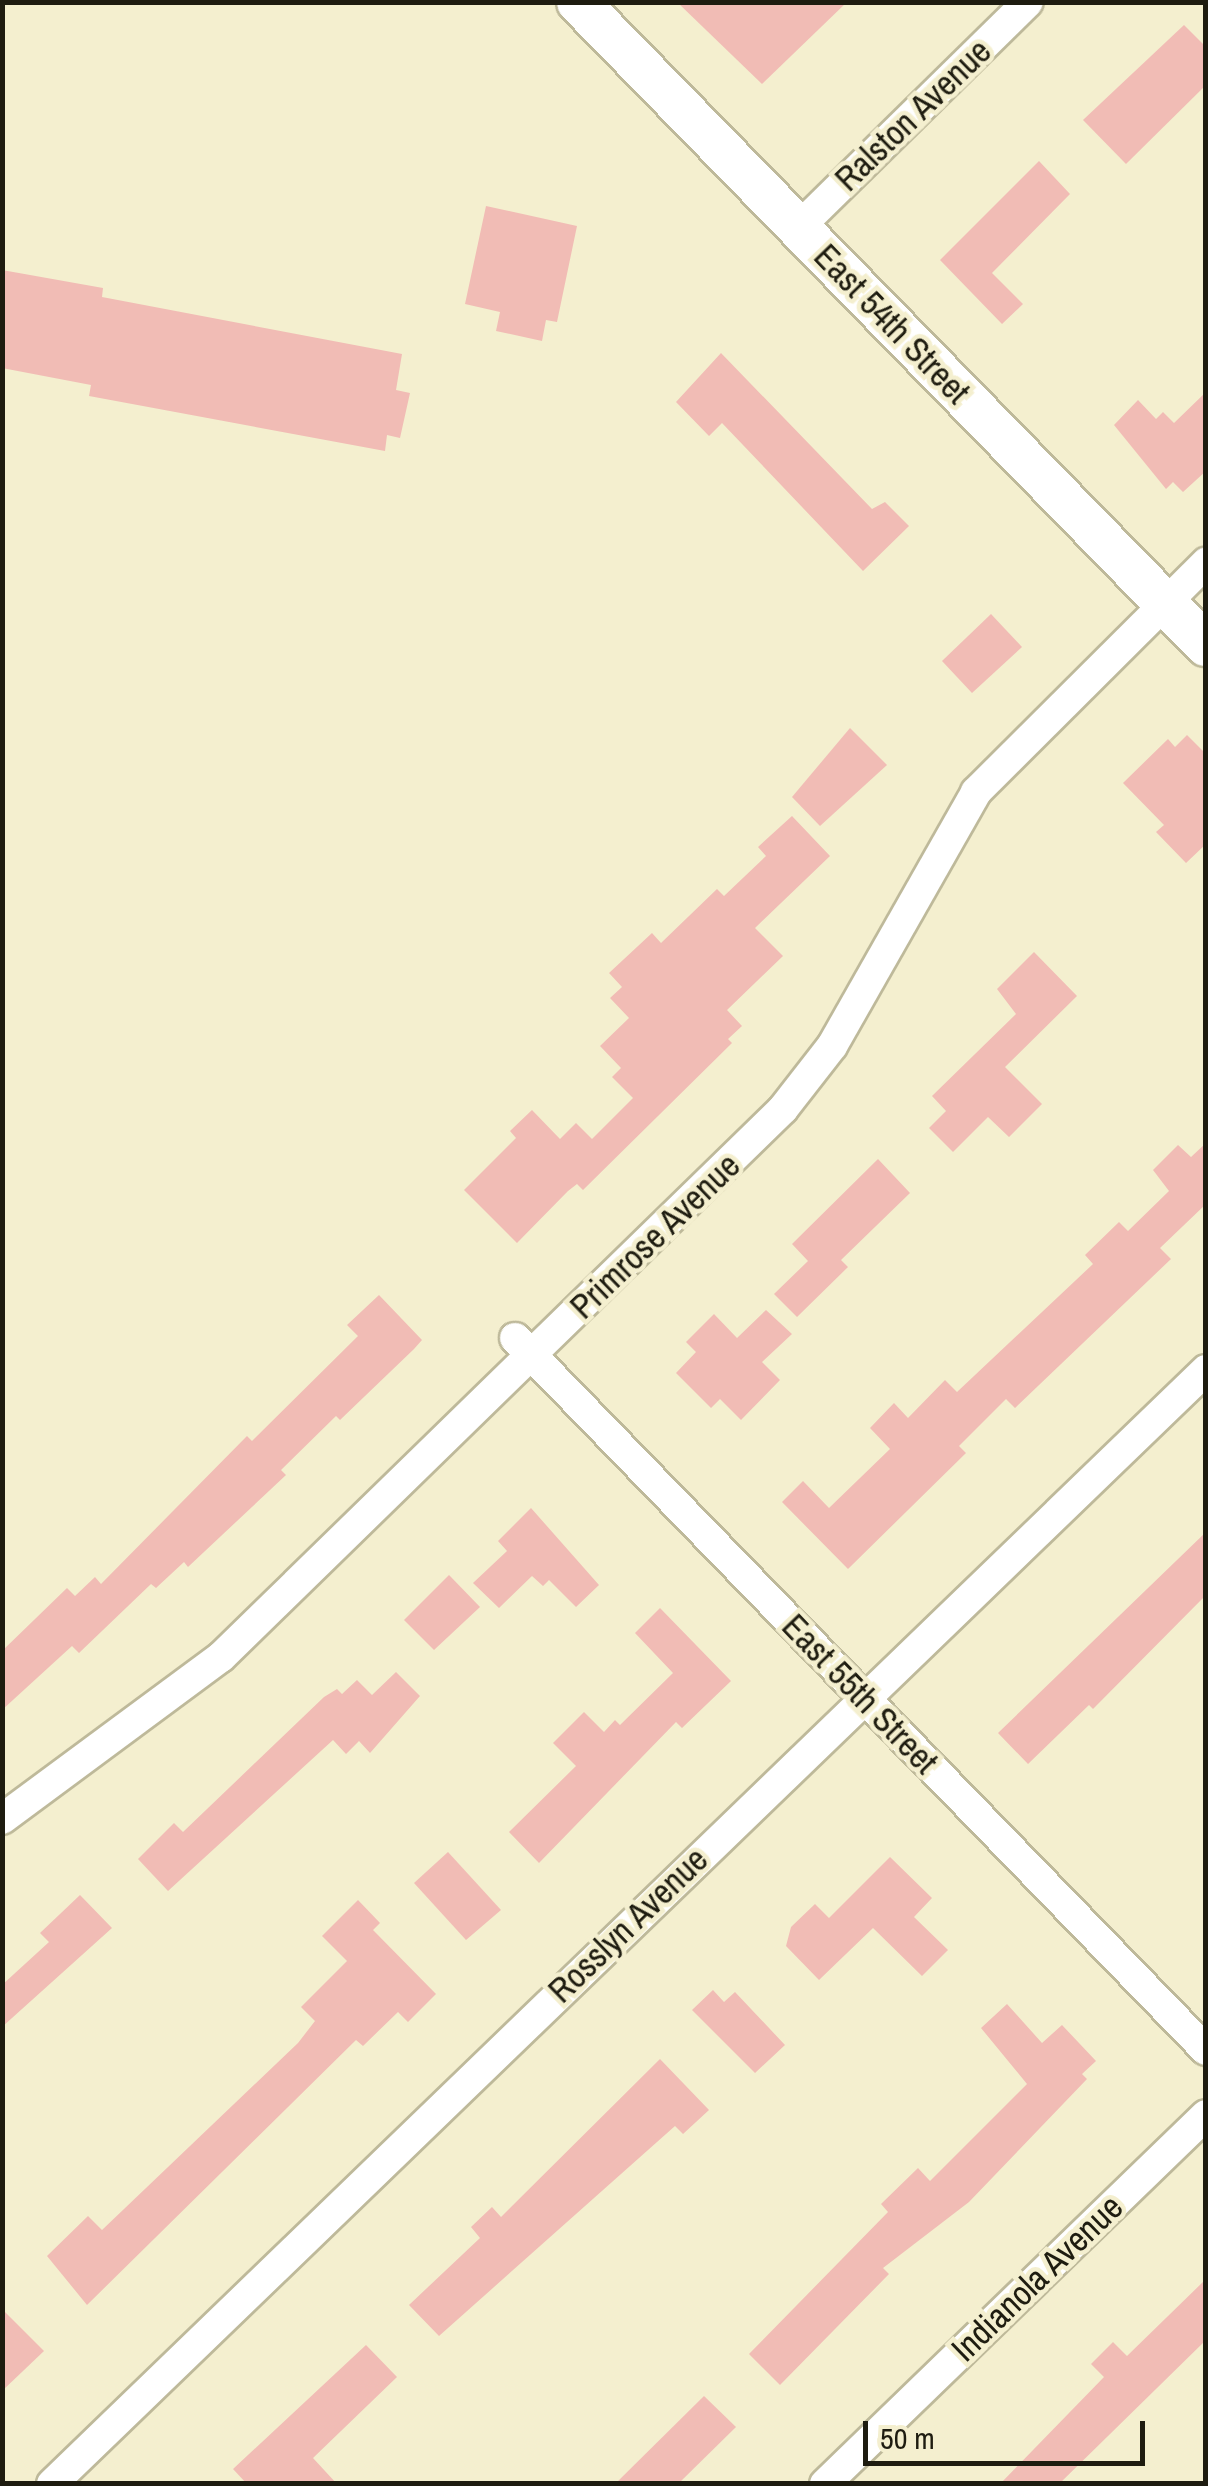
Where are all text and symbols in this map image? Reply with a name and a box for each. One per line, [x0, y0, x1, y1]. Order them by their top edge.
street label: Ralston Avenue [826, 30, 1000, 200]
street label: East 54th Street [805, 235, 979, 413]
street label: Primrose Avenue [561, 1144, 749, 1328]
street label: East 55th Street [773, 1605, 947, 1783]
street label: Rosslyn Avenue [539, 1838, 717, 2012]
street label: Indianola Avenue [942, 2185, 1132, 2371]
scale bar [868, 2401, 1150, 2463]
text: 50 m [880, 2418, 935, 2458]

